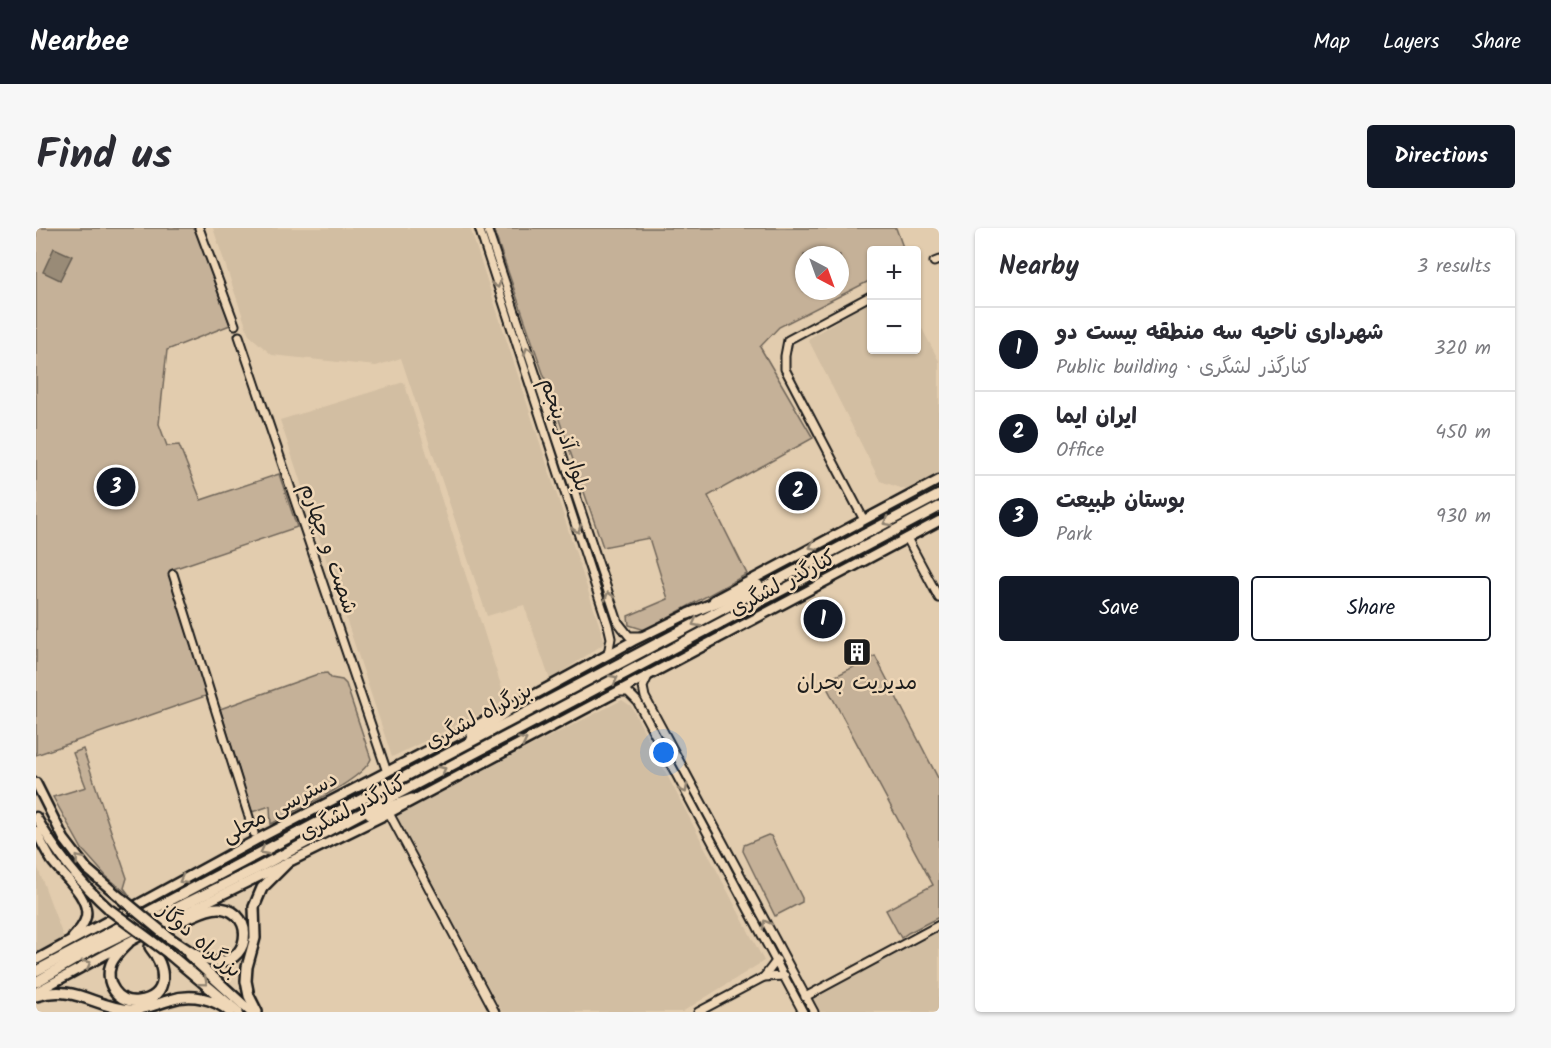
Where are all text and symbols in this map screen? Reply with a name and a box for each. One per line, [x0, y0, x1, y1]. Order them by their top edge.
text: Nearbee [30, 20, 129, 65]
text: Map [1313, 26, 1350, 59]
text: Layers [1383, 26, 1439, 59]
text: Share [1472, 26, 1521, 59]
text: Find us [36, 123, 172, 190]
button: Directions [1367, 125, 1515, 188]
north arrow [795, 246, 849, 300]
map controls [867, 246, 921, 354]
button: + [867, 246, 921, 300]
text: Nearby [999, 246, 1079, 288]
text: 3 results [1417, 251, 1491, 283]
one-way arrow [490, 278, 502, 289]
button: − [867, 300, 921, 354]
text: شهرداری ناحیه سه منطقه بیست دو [1056, 316, 1383, 351]
text: 1 [1015, 333, 1022, 365]
text: 320 m [1434, 333, 1491, 365]
one-way arrow [523, 346, 536, 357]
text: Public building · کنارگذر لشگری [1056, 352, 1310, 384]
street label: بلوار آذر پنجم [530, 374, 598, 496]
text: ایران ایما [1056, 400, 1137, 435]
text: 2 [1013, 417, 1024, 449]
text: 450 m [1435, 417, 1491, 449]
text: Office [1056, 435, 1104, 467]
pin: 3 [96, 464, 136, 510]
pin: 2 [778, 468, 818, 514]
street label: شصت و چهارم [290, 479, 366, 619]
text: بوستان طبیعت [1056, 484, 1185, 519]
text: 3 [1013, 501, 1024, 533]
text: 930 m [1436, 501, 1491, 533]
one-way arrow [883, 515, 894, 526]
text: Park [1056, 519, 1092, 551]
one-way arrow [570, 523, 582, 534]
one-way arrow [808, 539, 819, 551]
street label: کنارگذر لشگری [724, 542, 842, 626]
button: Save [999, 576, 1239, 641]
button: Share [1251, 576, 1491, 641]
one-way arrow [604, 591, 616, 602]
pin: 1 [804, 596, 842, 642]
one-way arrow [692, 616, 703, 627]
building icon: مدیریت بحران [841, 636, 873, 668]
place label: مدیریت بحران [797, 667, 917, 700]
street label: بزرگراه لشگری [420, 675, 538, 759]
one-way arrow [607, 675, 618, 686]
one-way arrow [516, 737, 527, 749]
your location [649, 738, 678, 767]
street label: دسترسی محلی [216, 763, 344, 853]
one-way arrow [435, 766, 446, 777]
street label: کنارگذر لشگری [293, 768, 413, 850]
one-way arrow [677, 783, 688, 794]
one-way arrow [259, 844, 270, 855]
one-way arrow [76, 855, 87, 866]
one-way arrow [179, 873, 190, 884]
street label: بزرگراه دوگاز [148, 894, 248, 987]
one-way arrow [762, 919, 773, 930]
one-way arrow [81, 959, 92, 971]
one-way arrow [197, 975, 208, 986]

